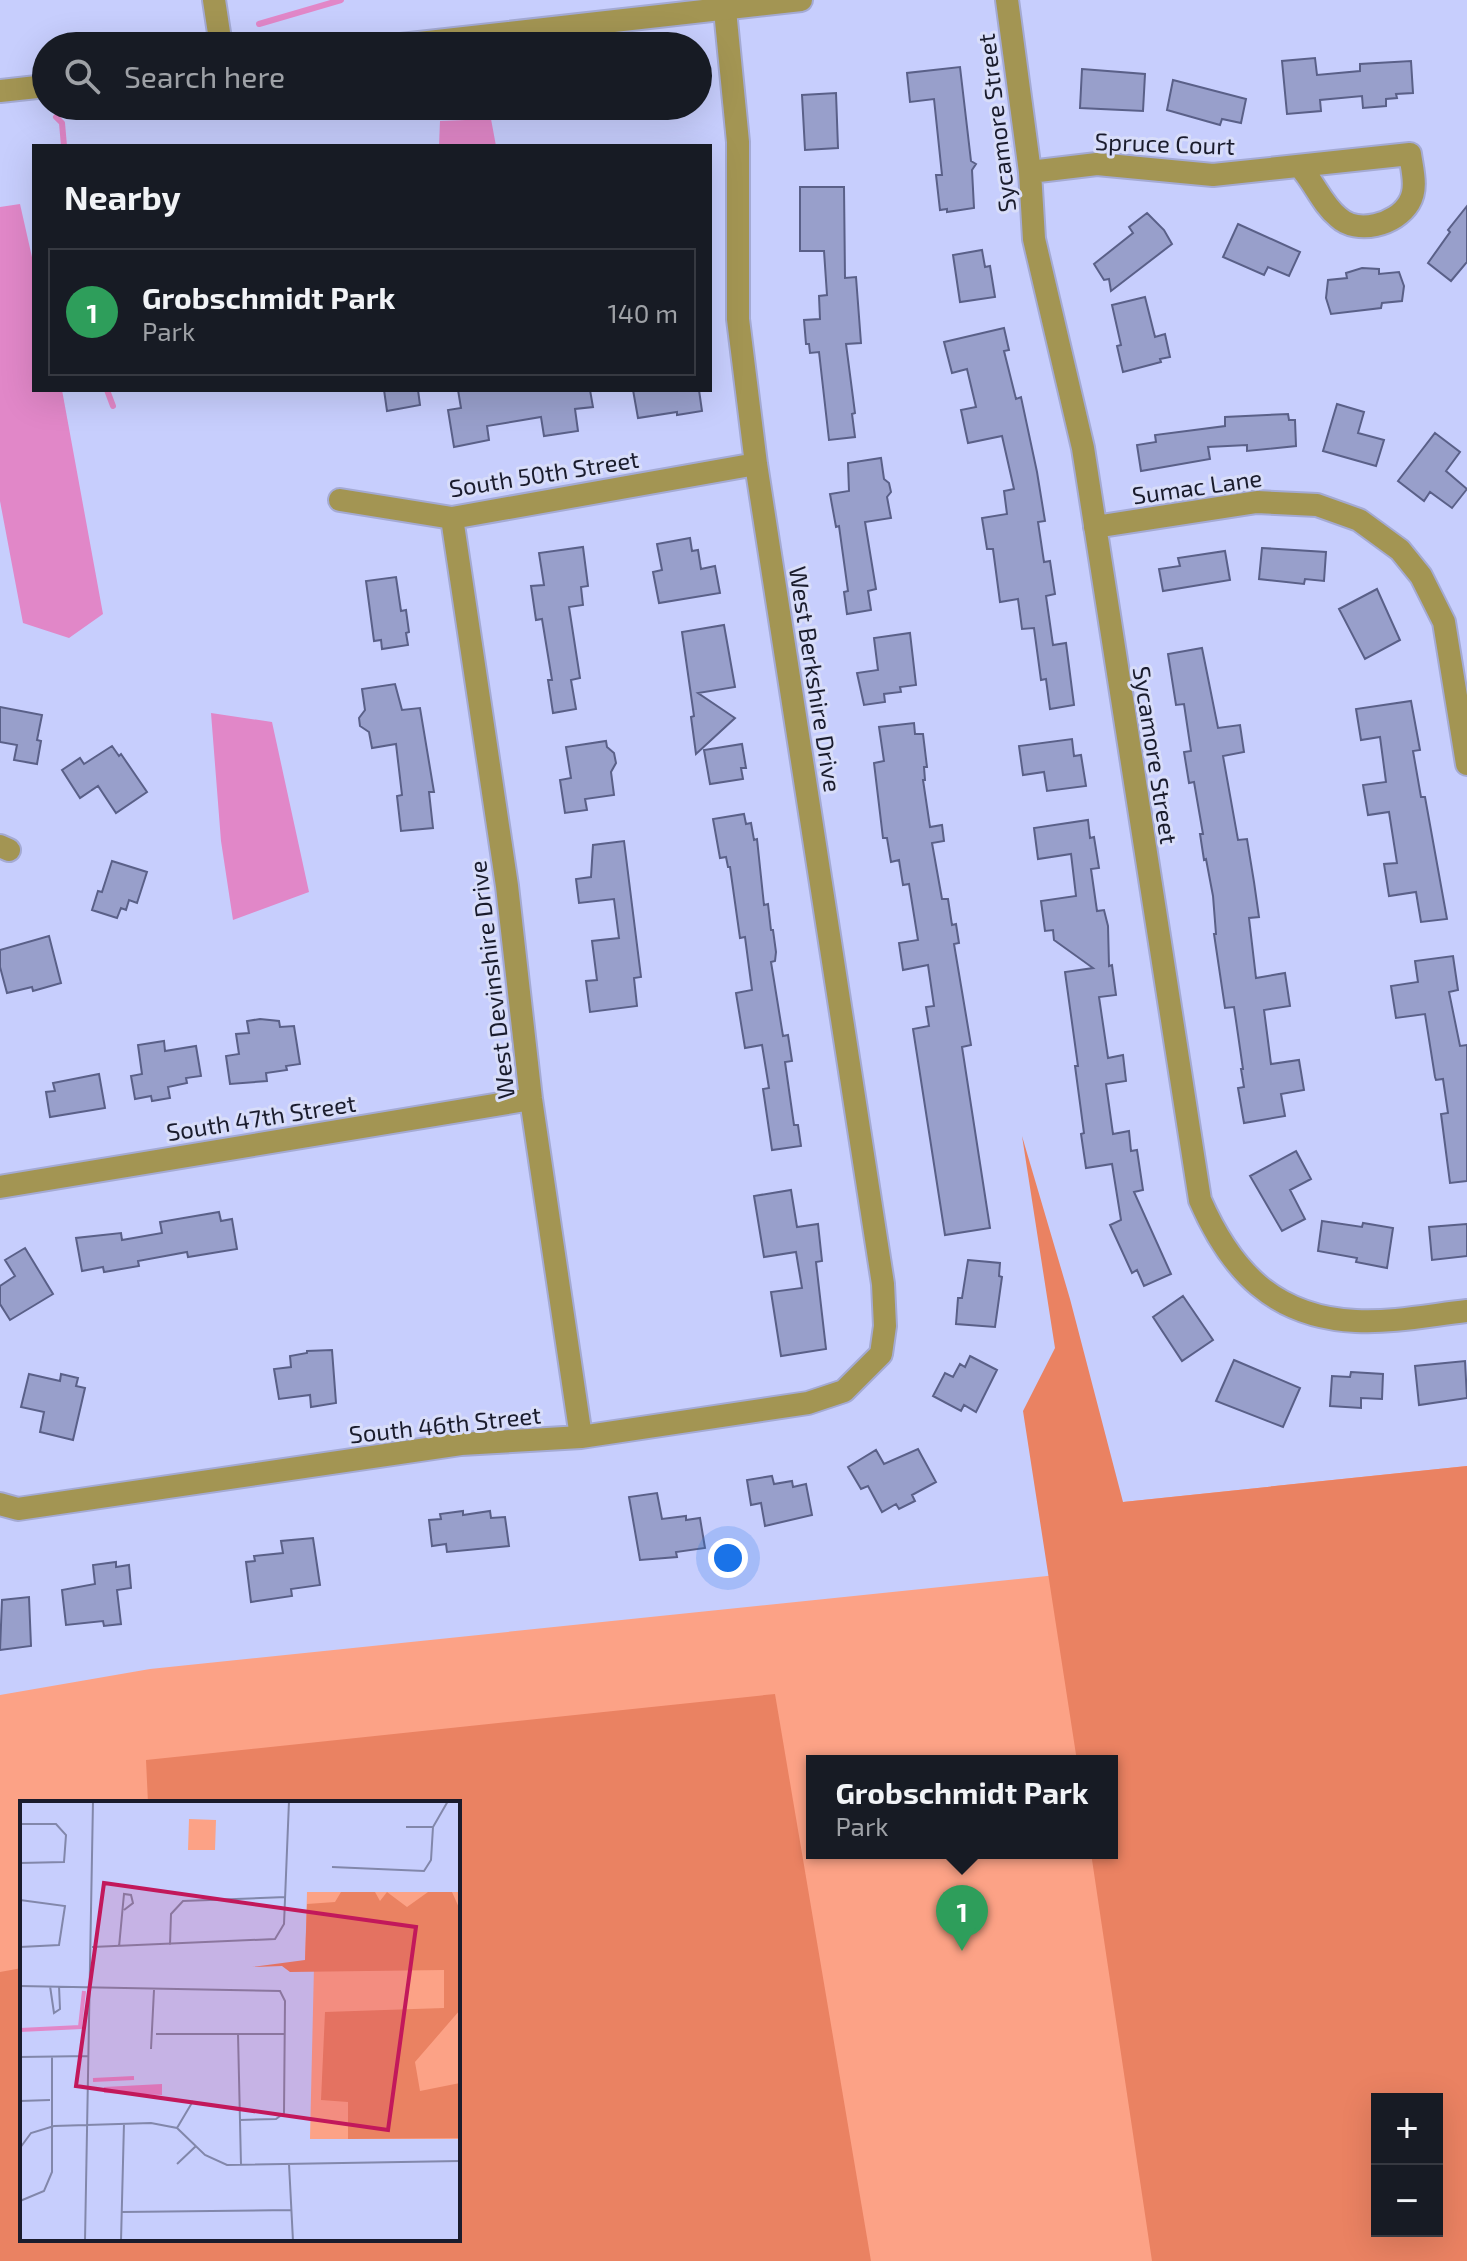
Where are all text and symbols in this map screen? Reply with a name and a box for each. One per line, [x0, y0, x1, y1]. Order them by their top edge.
search box [32, 32, 712, 120]
street label: Sycamore Street [971, 32, 1021, 214]
icon: search [60, 54, 104, 98]
text: Search here [124, 58, 285, 94]
street label: Spruce Court [1094, 126, 1236, 160]
text: Nearby [64, 176, 181, 217]
text: Grobschmidt Park [142, 279, 395, 315]
text: 1 [86, 297, 98, 328]
text: 140 m [607, 297, 678, 328]
text: Park [142, 315, 195, 346]
street label: South 50th Street [447, 444, 641, 502]
street label: Sumac Lane [1130, 463, 1264, 509]
street label: West Berkshire Drive [784, 564, 848, 794]
street label: Sycamore Street [1128, 664, 1184, 846]
street label: West Devinshire Drive [462, 859, 520, 1101]
street label: South 47th Street [164, 1088, 358, 1146]
street label: South 46th Street [348, 1400, 542, 1448]
your location [708, 1538, 748, 1578]
popup [806, 1755, 1118, 1859]
text: Grobschmidt Park [835, 1774, 1089, 1810]
inset map [20, 1801, 460, 2241]
text: Park [835, 1810, 889, 1841]
pin: 1 [936, 1885, 988, 1951]
map controls [1371, 2093, 1443, 2237]
button: + [1371, 2093, 1443, 2165]
button: − [1371, 2165, 1443, 2237]

